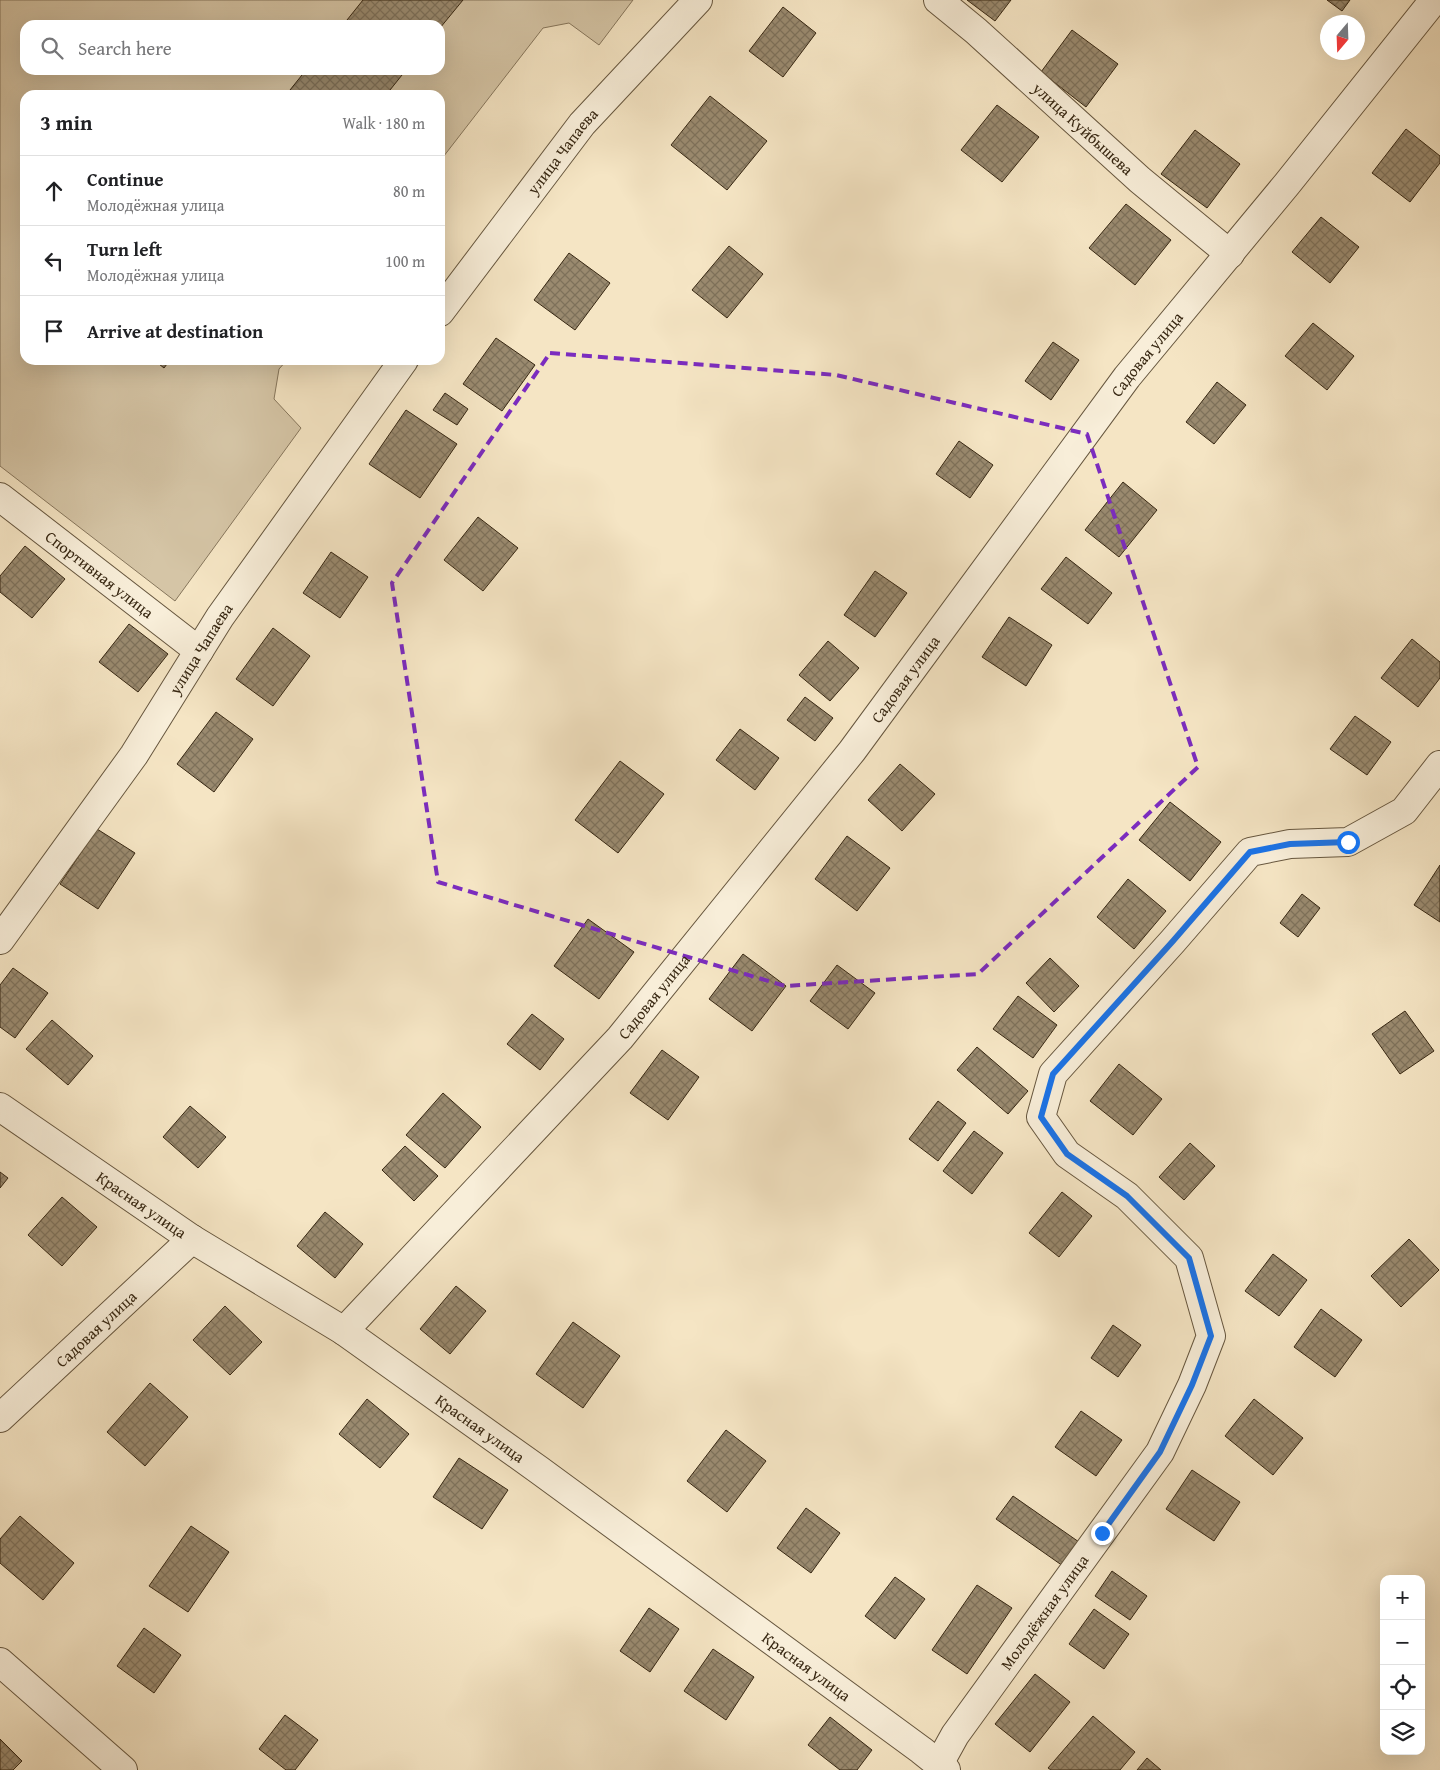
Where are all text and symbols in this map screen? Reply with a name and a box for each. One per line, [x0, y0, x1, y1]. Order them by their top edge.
north arrow [1320, 15, 1365, 60]
search box [20, 20, 445, 75]
icon: search [38, 34, 66, 62]
text: Search here [78, 34, 172, 62]
street label: улица Куйбышева [1027, 76, 1139, 181]
street label: улица Чапаева [520, 102, 604, 200]
text: 3 min [40, 107, 92, 138]
text: Walk · 180 m [342, 111, 425, 135]
text: Continue [87, 165, 164, 193]
icon: ahead [40, 177, 68, 205]
text: 80 m [393, 179, 425, 203]
text: Молодёжная улица [87, 193, 224, 217]
text: Turn left [87, 235, 162, 263]
icon: left [40, 247, 68, 275]
text: 100 m [385, 249, 425, 273]
text: Молодёжная улица [87, 263, 224, 287]
street label: Садовая улица [1105, 306, 1189, 401]
icon: arrive [40, 317, 68, 345]
text: Arrive at destination [87, 317, 263, 345]
street label: Спортивная улица [40, 524, 159, 624]
street label: улица Чапаева [162, 598, 239, 700]
street label: Садовая улица [865, 630, 946, 728]
route start [1337, 831, 1360, 854]
street label: Садовая улица [612, 948, 696, 1044]
street label: Красная улица [92, 1165, 192, 1244]
street label: Садовая улица [50, 1284, 142, 1373]
street label: Красная улица [431, 1388, 530, 1469]
route end [1091, 1522, 1114, 1545]
street label: Молодёжная улица [994, 1549, 1094, 1675]
map controls [1380, 1575, 1425, 1755]
button: + [1380, 1575, 1425, 1620]
button: − [1380, 1620, 1425, 1665]
street label: Красная улица [757, 1625, 856, 1707]
button: locate [1380, 1665, 1425, 1710]
button: layers [1380, 1710, 1425, 1755]

